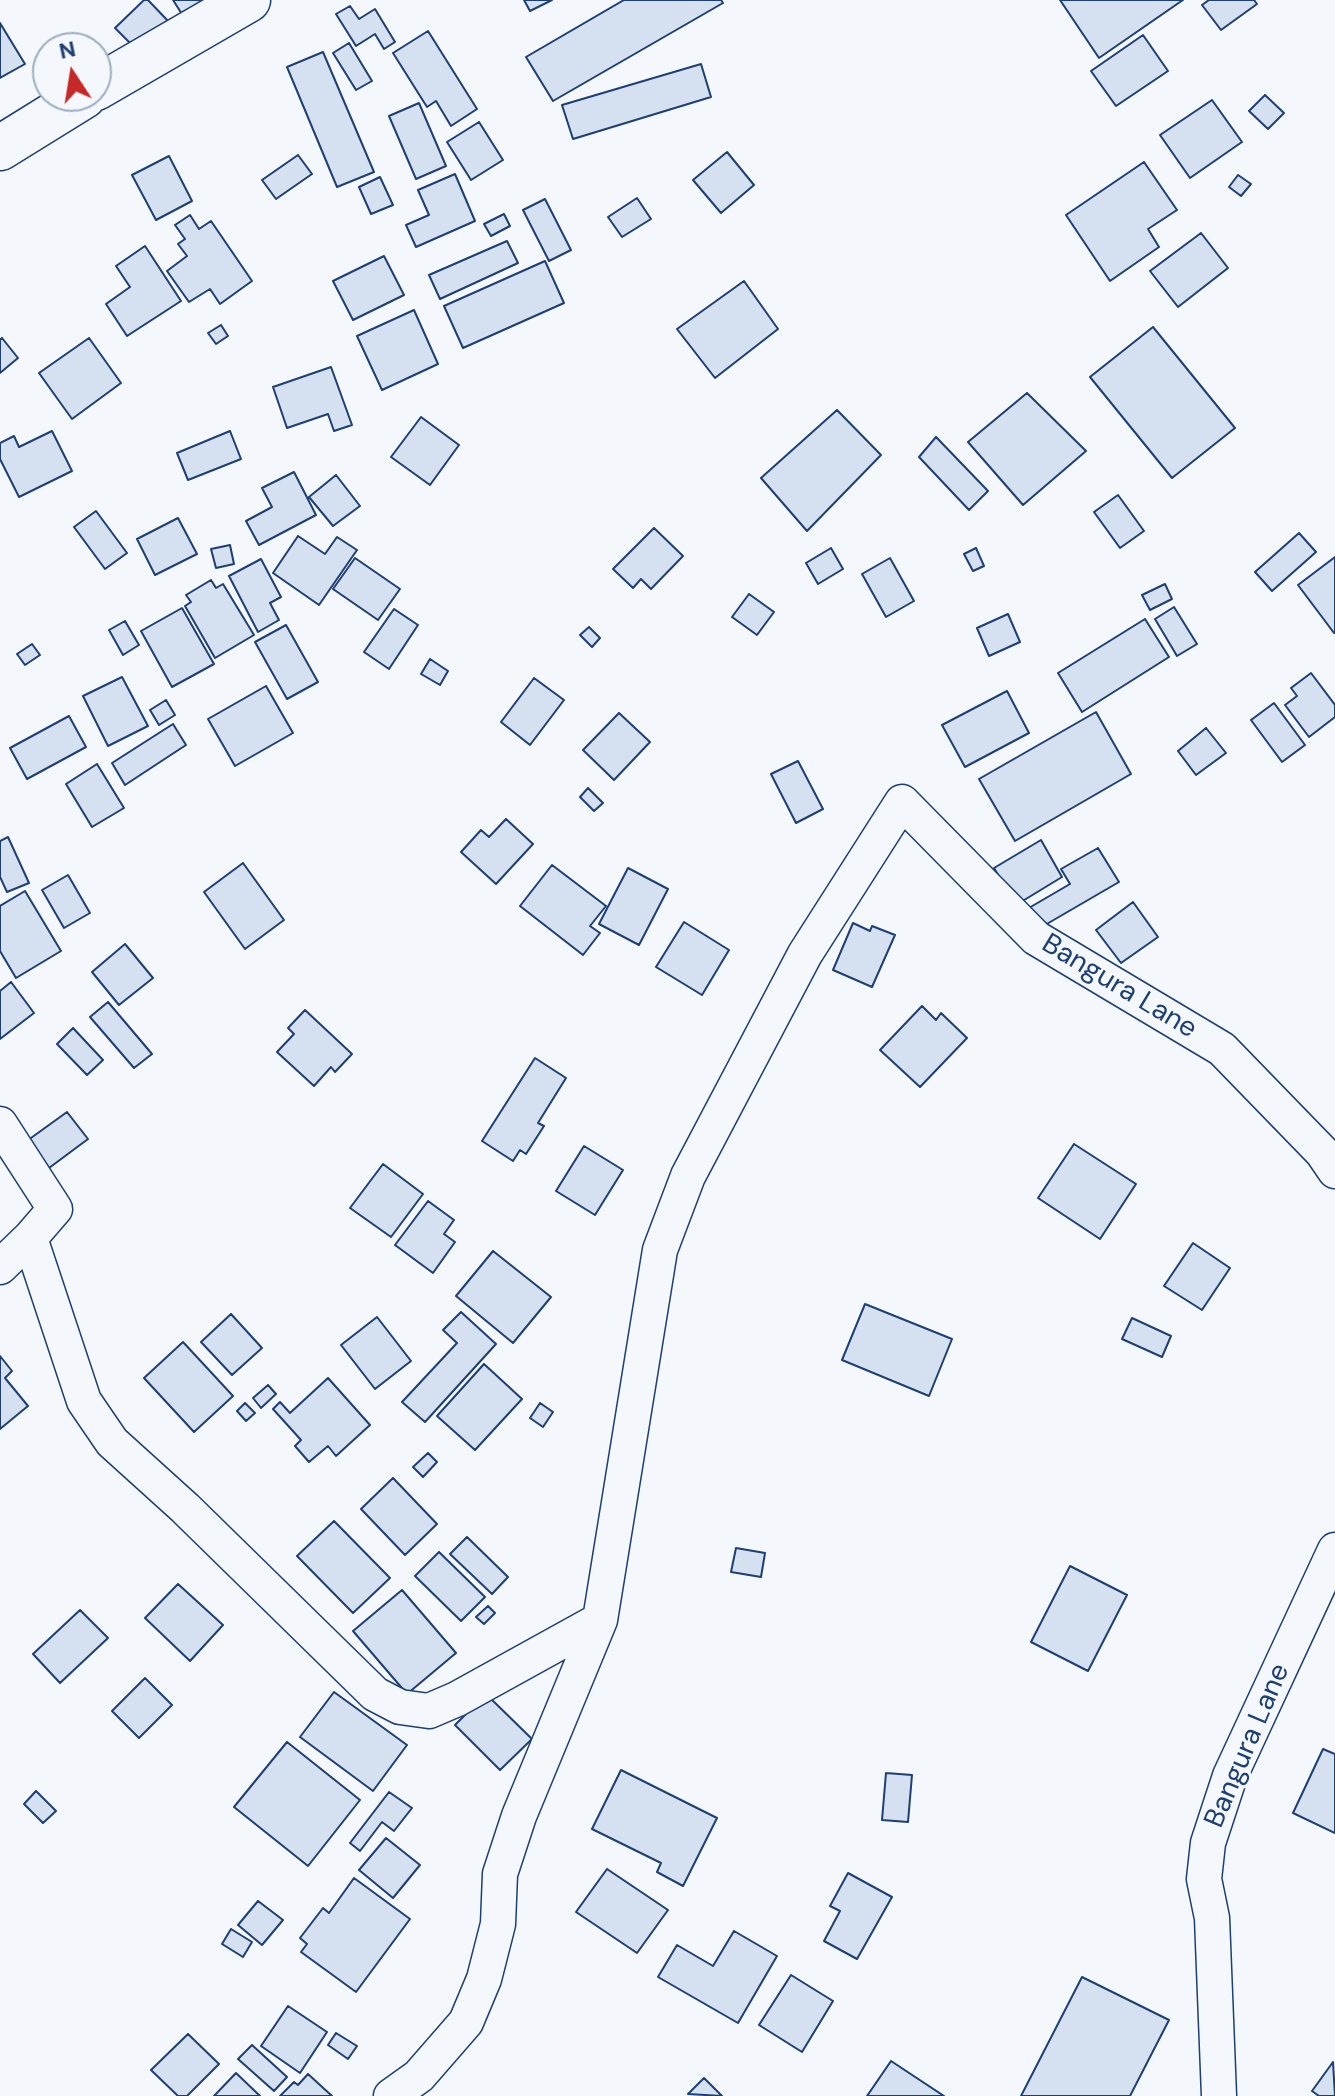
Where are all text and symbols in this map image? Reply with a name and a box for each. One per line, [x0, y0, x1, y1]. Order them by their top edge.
north arrow [32, 32, 112, 112]
text: N [56, 34, 78, 66]
street label: Bangura Lane [1035, 928, 1203, 1046]
street label: Bangura Lane [1198, 1659, 1298, 1833]

